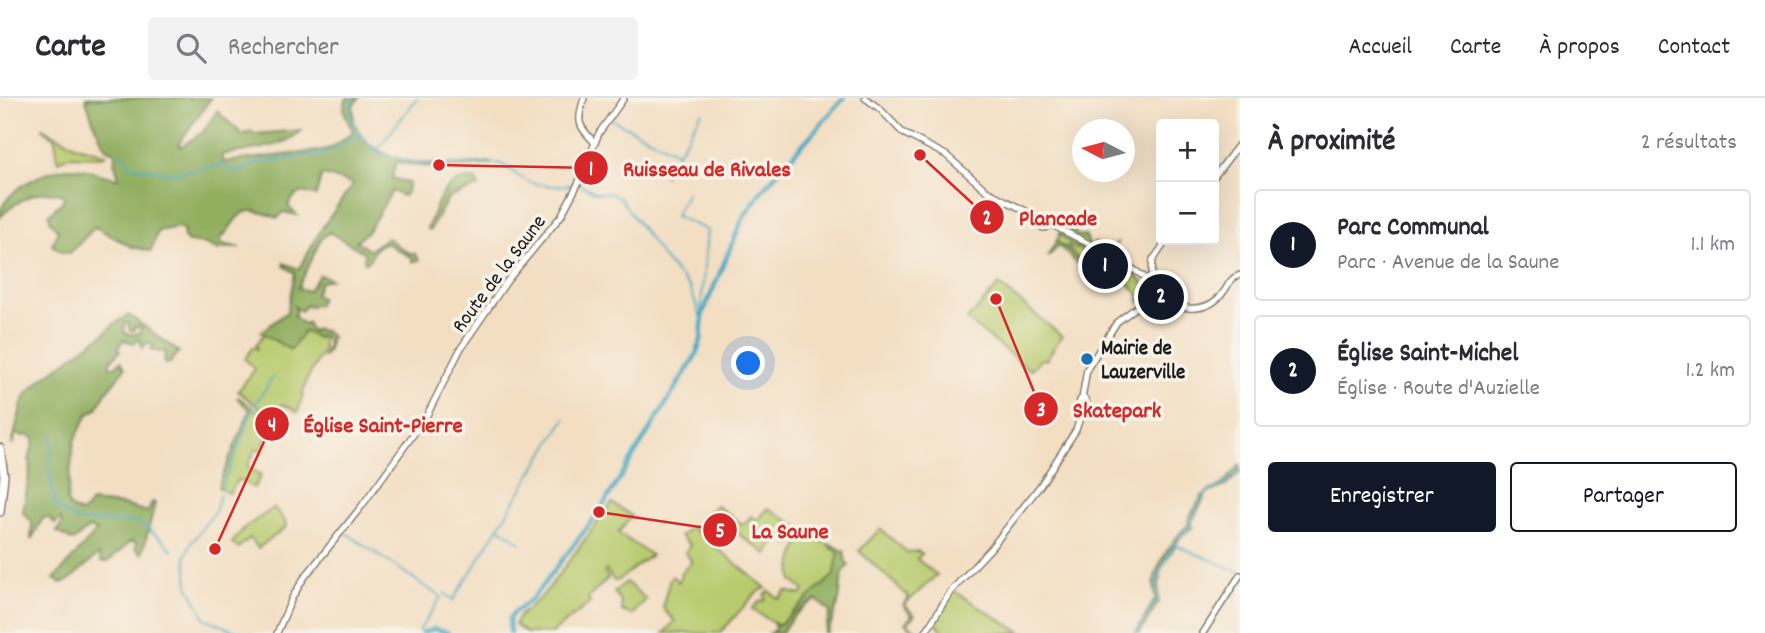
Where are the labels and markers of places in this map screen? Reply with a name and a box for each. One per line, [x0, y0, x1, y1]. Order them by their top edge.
callout: Ruisseau de Rivales [574, 146, 805, 190]
callout: Plancade [970, 195, 1111, 239]
pin: 1 [1082, 240, 1128, 292]
pin: 2 [1138, 271, 1184, 323]
place label: Mairie de Lauzerville [1101, 335, 1185, 389]
marker: Mairie de Lauzerville [1079, 351, 1095, 367]
callout: Skatepark [1024, 387, 1175, 431]
callout: Église Saint-Pierre [254, 402, 476, 446]
callout: La Saune [702, 508, 842, 552]

